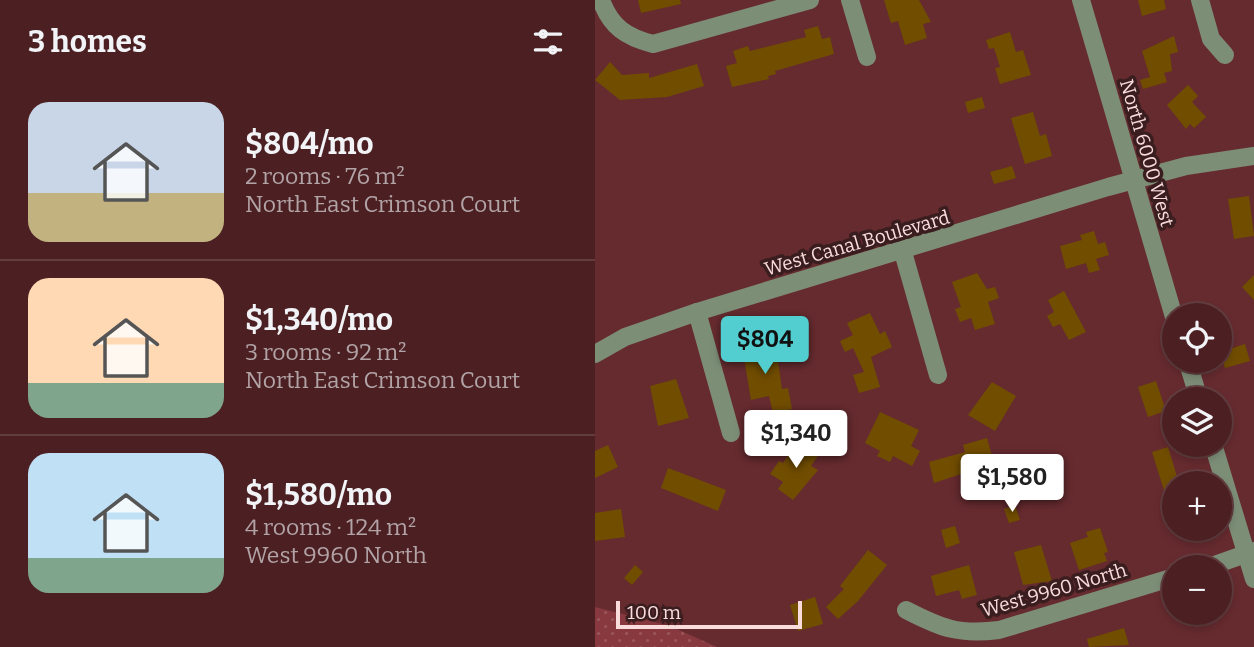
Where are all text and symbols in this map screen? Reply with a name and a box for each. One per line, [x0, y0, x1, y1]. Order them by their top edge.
icon: filters [529, 23, 567, 61]
text: 3 homes [28, 24, 147, 60]
street label: North 6000 West [1115, 77, 1179, 229]
text: $804/mo [245, 126, 374, 162]
icon: home [84, 130, 168, 214]
text: 2 rooms · 76 m² [245, 162, 405, 190]
text: North East Crimson Court [245, 190, 520, 218]
street label: West Canal Boulevard [762, 206, 952, 280]
text: $1,340/mo [245, 302, 393, 338]
map controls [1162, 303, 1232, 625]
button: locate [1162, 303, 1232, 373]
icon: home [84, 306, 168, 390]
pin: $804 [724, 316, 806, 376]
text: $804 [737, 325, 793, 353]
text: 3 rooms · 92 m² [245, 338, 406, 366]
text: North East Crimson Court [245, 366, 520, 394]
button: layers [1162, 387, 1232, 457]
pin: $1,340 [739, 410, 853, 470]
text: $1,340 [760, 419, 832, 447]
pin: $1,580 [955, 454, 1069, 514]
text: $1,580 [977, 463, 1047, 491]
button: + [1162, 471, 1232, 541]
text: $1,580/mo [245, 477, 392, 513]
icon: home [84, 481, 168, 565]
text: 4 rooms · 124 m² [245, 513, 416, 541]
text: West 9960 North [245, 541, 427, 569]
button: − [1162, 555, 1232, 625]
street label: West 9960 North [979, 558, 1130, 622]
scale bar [616, 598, 801, 630]
text: 100 m [627, 601, 681, 624]

